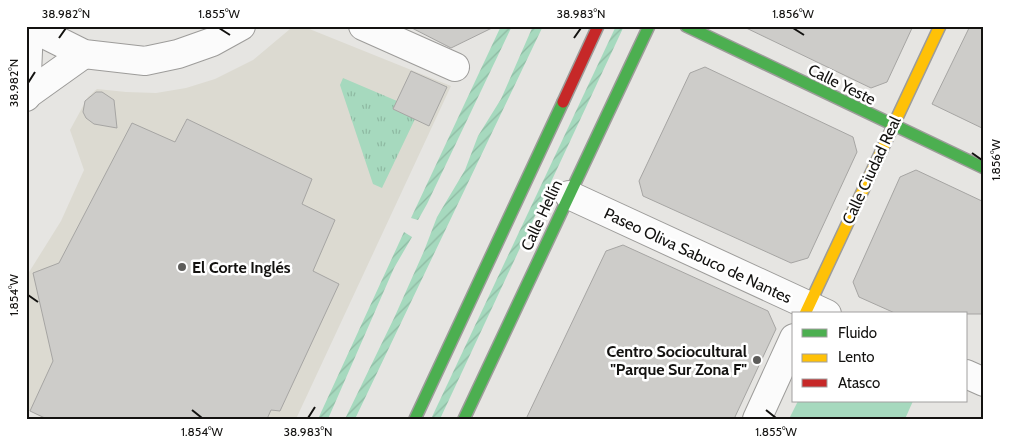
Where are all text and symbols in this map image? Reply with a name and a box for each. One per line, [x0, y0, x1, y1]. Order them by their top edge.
text: 38.982°N [42, 6, 90, 21]
text: 1.855°W [198, 6, 240, 21]
text: 38.983°N [557, 6, 605, 21]
text: 1.856°W [772, 6, 814, 21]
text: 38.982°N [6, 59, 21, 107]
street label: Calle Yeste [805, 60, 879, 109]
street label: Calle Ciudad Real [838, 113, 905, 227]
text: 1.856°W [988, 139, 1003, 181]
street label: Calle Hellín [517, 177, 566, 254]
street label: Paseo Oliva Sabuco de Nantes [601, 204, 795, 307]
place label: El Corte Inglés [192, 258, 291, 277]
marker: El Corte Inglés [176, 261, 188, 273]
text: 1.854°W [6, 273, 21, 316]
legend [792, 312, 968, 402]
text: Fluido [838, 324, 877, 342]
place label: Centro Sociocultural "Parque Sur Zona F" [607, 342, 747, 379]
text: Lento [838, 348, 875, 366]
marker: Centro Sociocultural "Parque Sur Zona F" [751, 354, 763, 366]
text: Atasco [838, 374, 880, 392]
text: 1.854°W [181, 424, 224, 439]
text: 38.983°N [284, 424, 332, 439]
text: 1.855°W [755, 424, 797, 439]

